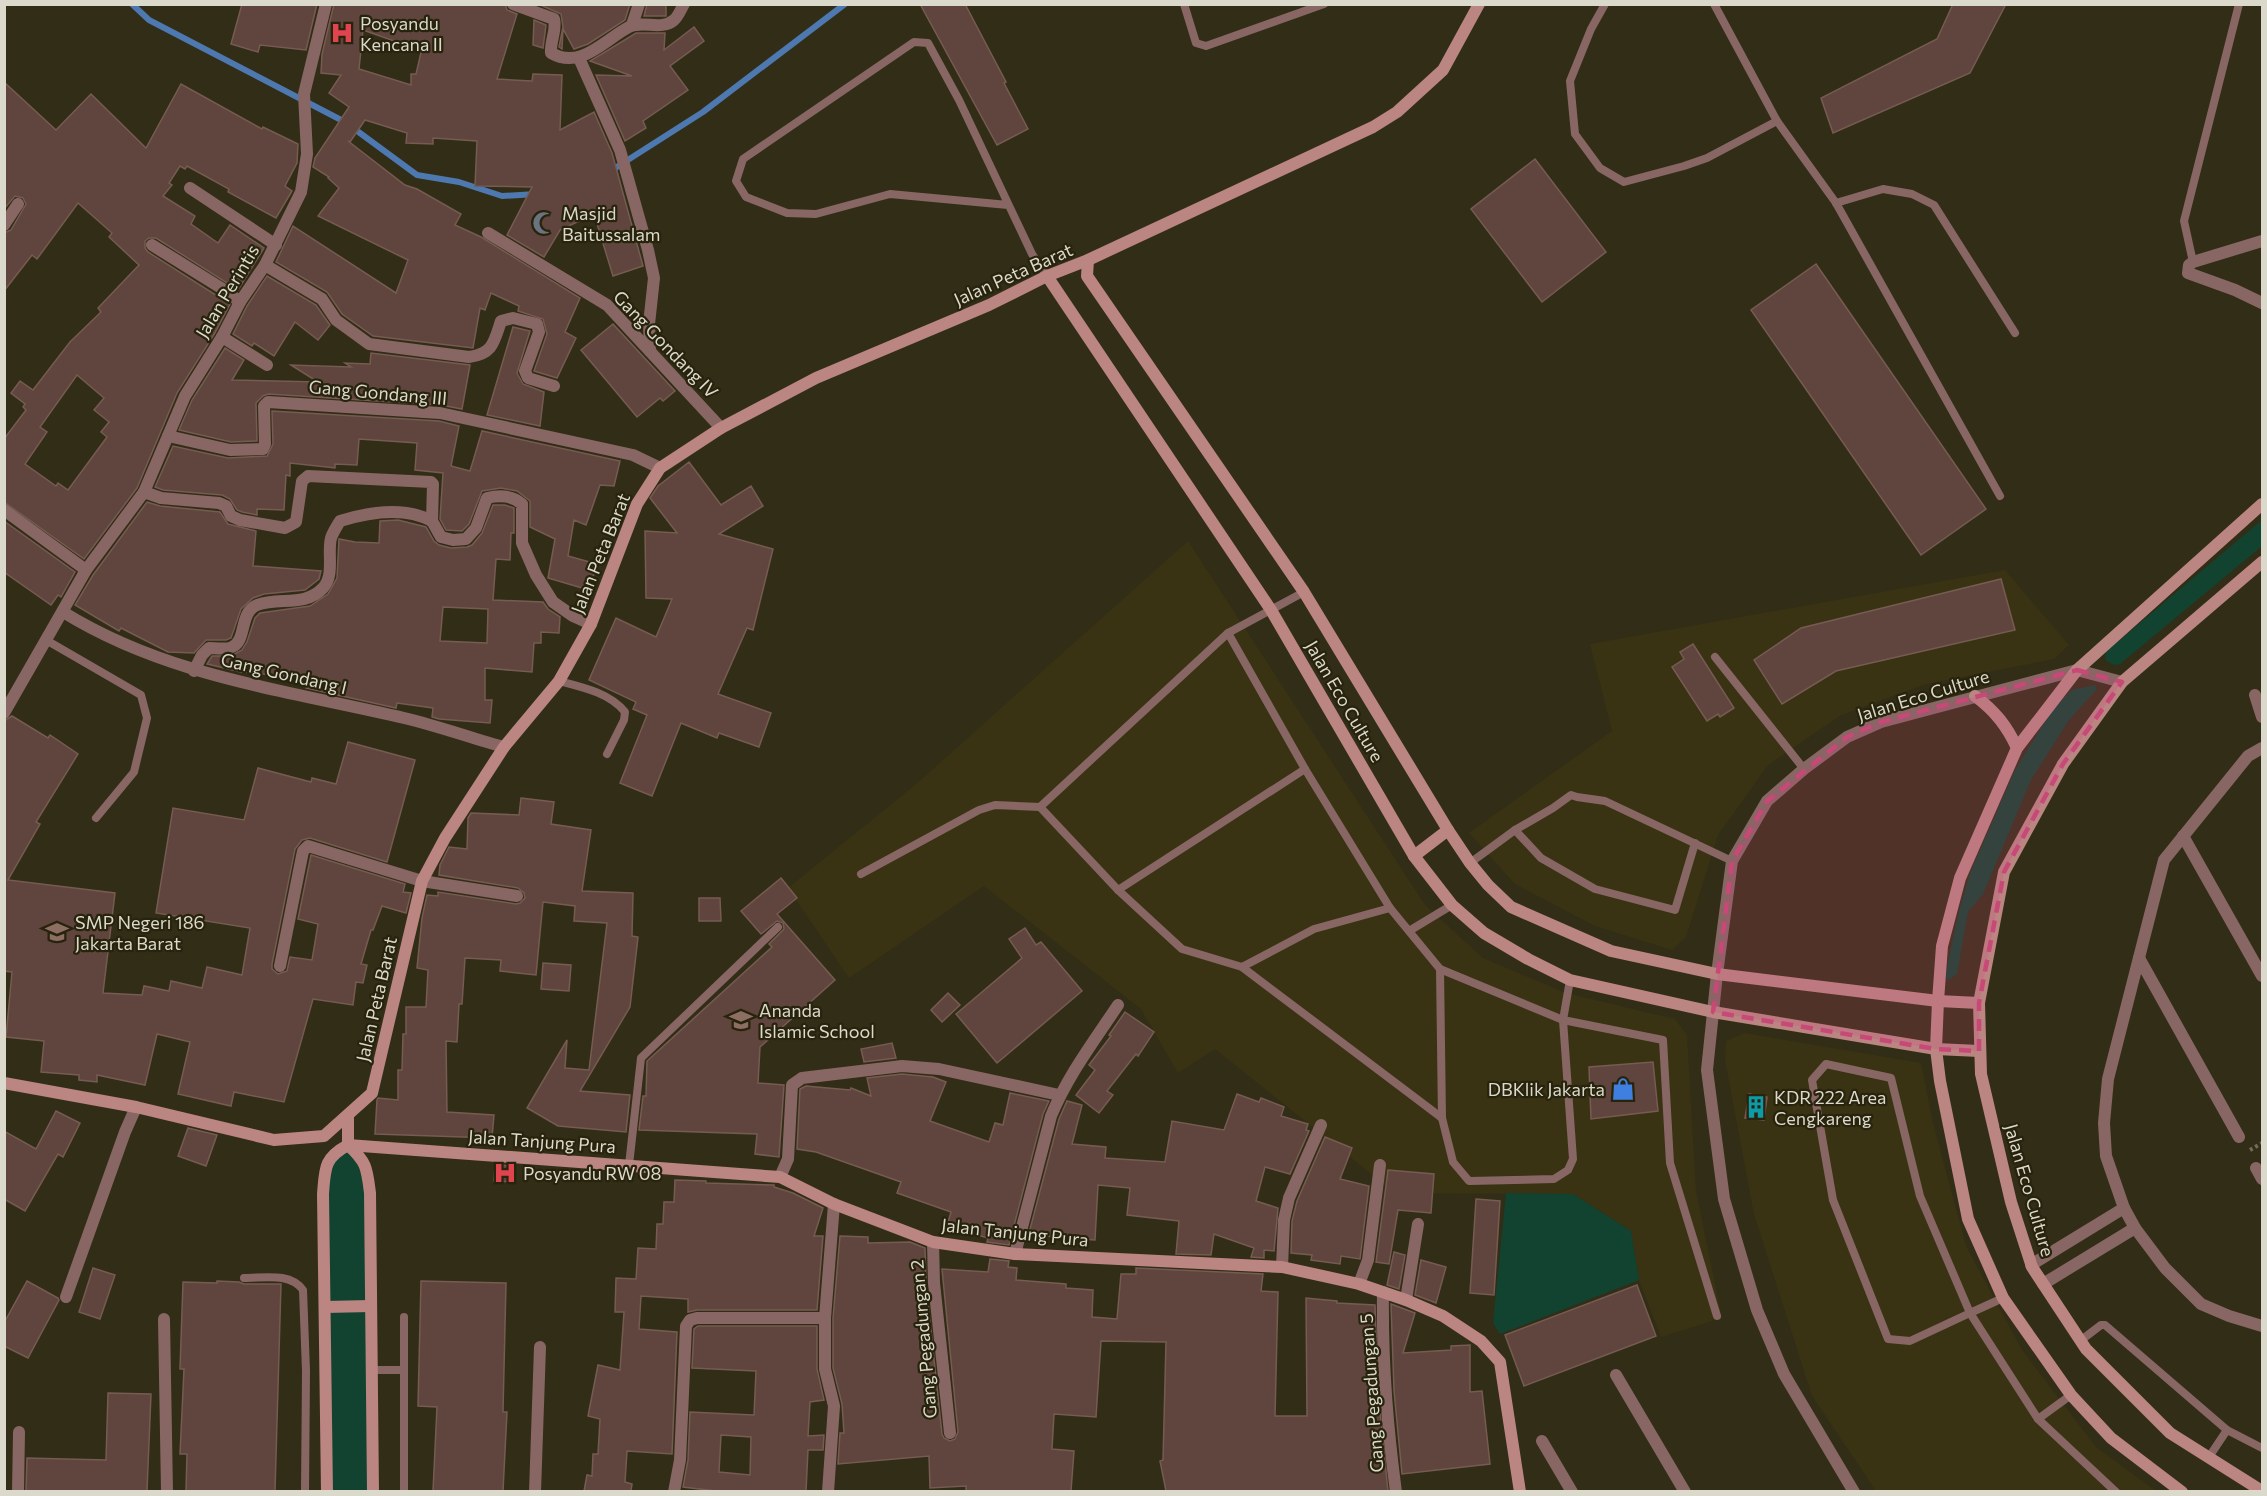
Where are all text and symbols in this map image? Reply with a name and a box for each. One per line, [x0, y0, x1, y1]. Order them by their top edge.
place label: Posyandu Kencana II [360, 12, 443, 55]
hospital icon: Posyandu Kencana II [329, 20, 355, 46]
place label: Masjid Baitussalam [562, 202, 661, 245]
mosque icon: Masjid Baitussalam [531, 210, 557, 236]
street label: Jalan Peta Barat [950, 238, 1076, 310]
street label: Jalan Perintis [190, 240, 264, 342]
street label: Gang Gondang IV [609, 286, 723, 402]
street label: Gang Gondang III [308, 375, 448, 409]
street label: Jalan Peta Barat [566, 490, 634, 616]
street label: Jalan Eco Culture [1301, 636, 1389, 766]
street label: Gang Gondang I [219, 648, 349, 698]
street label: Jalan Eco Culture [1854, 664, 1992, 726]
place label: SMP Negeri 186 Jakarta Barat [75, 911, 204, 954]
school or university icon: SMP Negeri 186 Jakarta Barat [44, 919, 70, 945]
street label: Jalan Peta Barat [351, 934, 401, 1064]
place label: Ananda Islamic School [759, 999, 875, 1042]
school or university icon: Ananda Islamic School [728, 1007, 754, 1033]
shop icon: DBKlik Jakarta [1610, 1076, 1636, 1102]
place label: DBKlik Jakarta [1488, 1078, 1605, 1100]
place label: KDR 222 Area Cengkareng [1774, 1086, 1886, 1129]
building icon: KDR 222 Area Cengkareng [1743, 1094, 1769, 1120]
street label: Jalan Eco Culture [2001, 1121, 2059, 1259]
street label: Jalan Tanjung Pura [467, 1125, 617, 1157]
hospital icon: Posyandu RW 08 [492, 1160, 518, 1186]
place label: Posyandu RW 08 [523, 1162, 662, 1184]
street label: Jalan Tanjung Pura [940, 1213, 1090, 1251]
street label: Gang Pegadungan 2 [905, 1259, 941, 1419]
street label: Gang Pegadungan 5 [1354, 1313, 1388, 1473]

